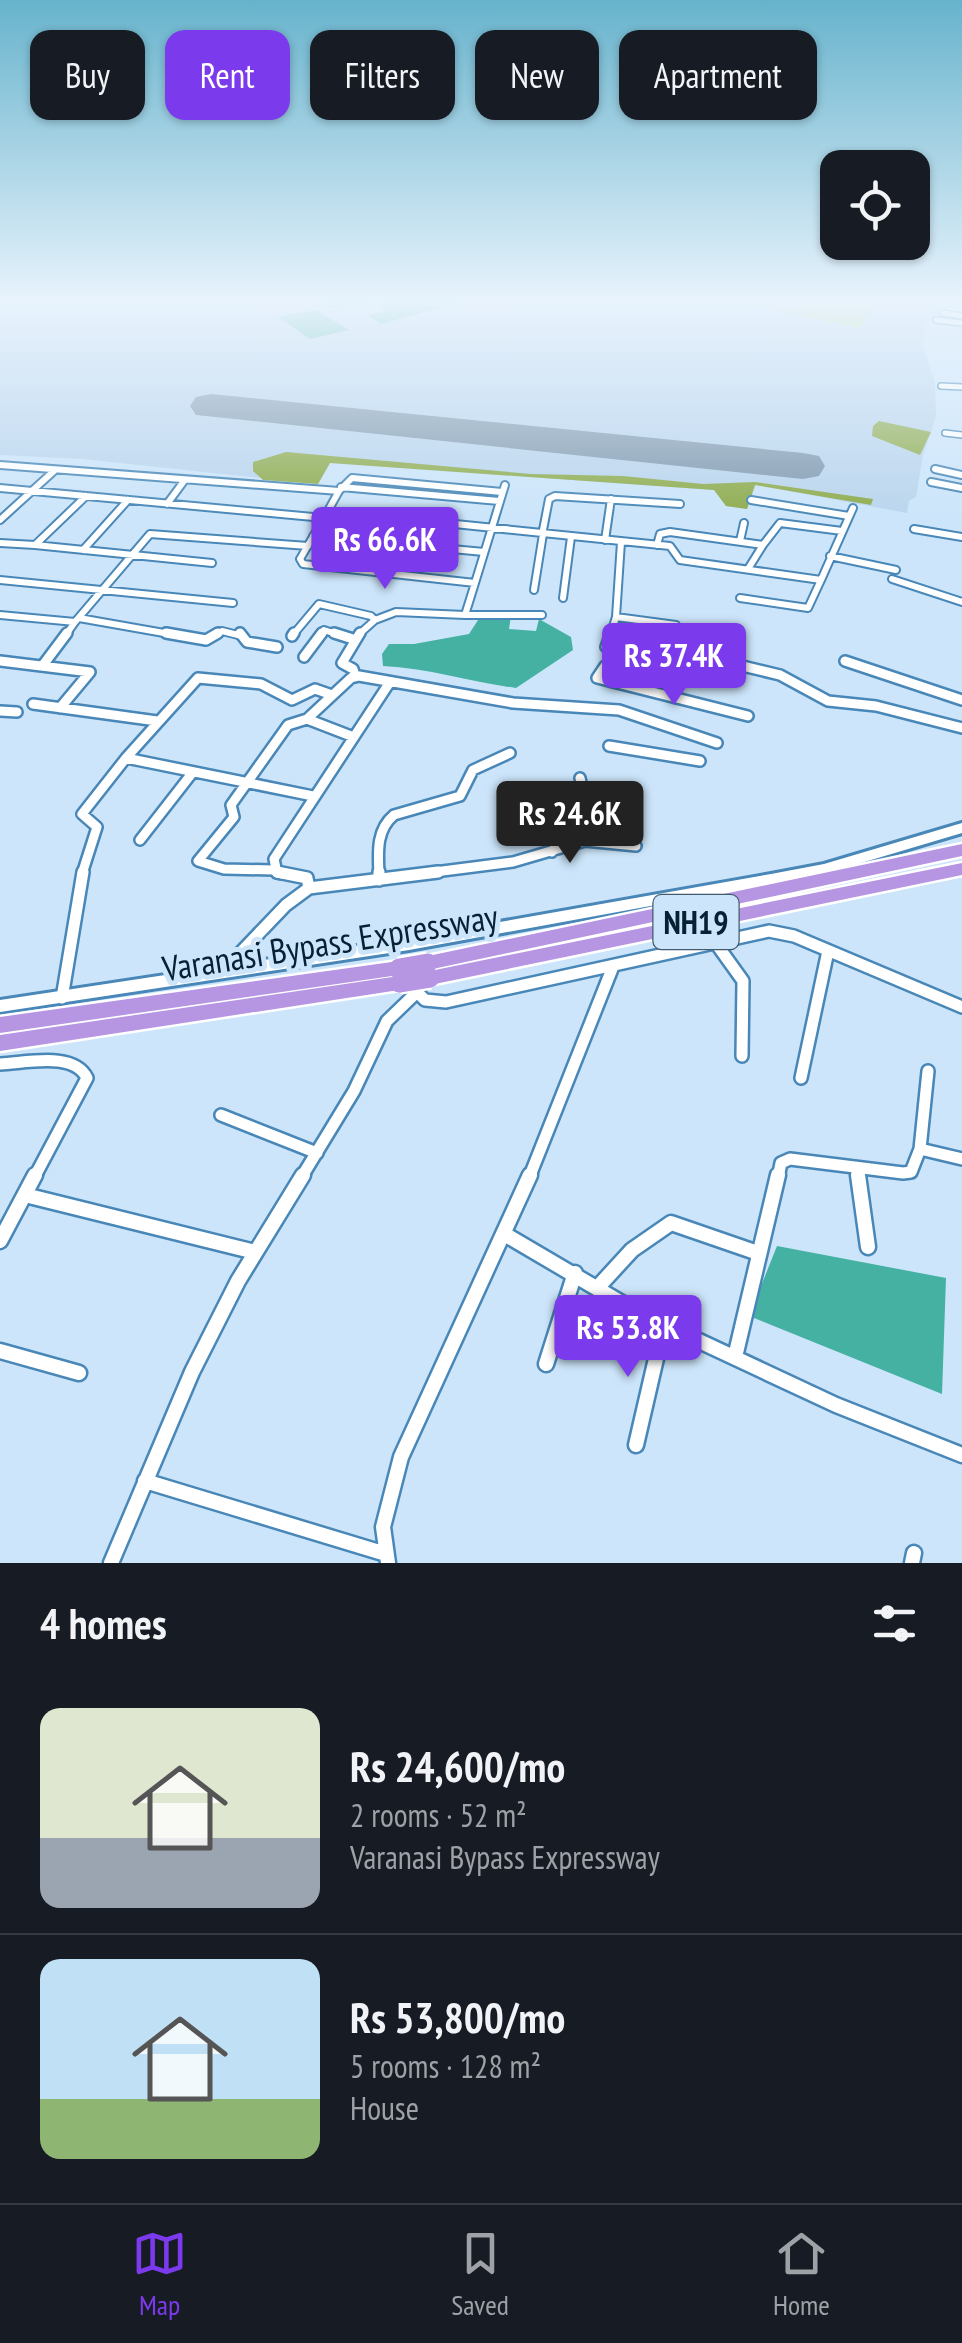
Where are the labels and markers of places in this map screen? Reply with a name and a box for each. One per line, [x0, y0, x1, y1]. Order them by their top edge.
pin: Rs 66.6K [282, 507, 488, 592]
pin: Rs 37.4K [571, 623, 777, 708]
pin: Rs 24.6K [467, 781, 673, 866]
pin: Rs 53.8K [525, 1295, 731, 1380]

